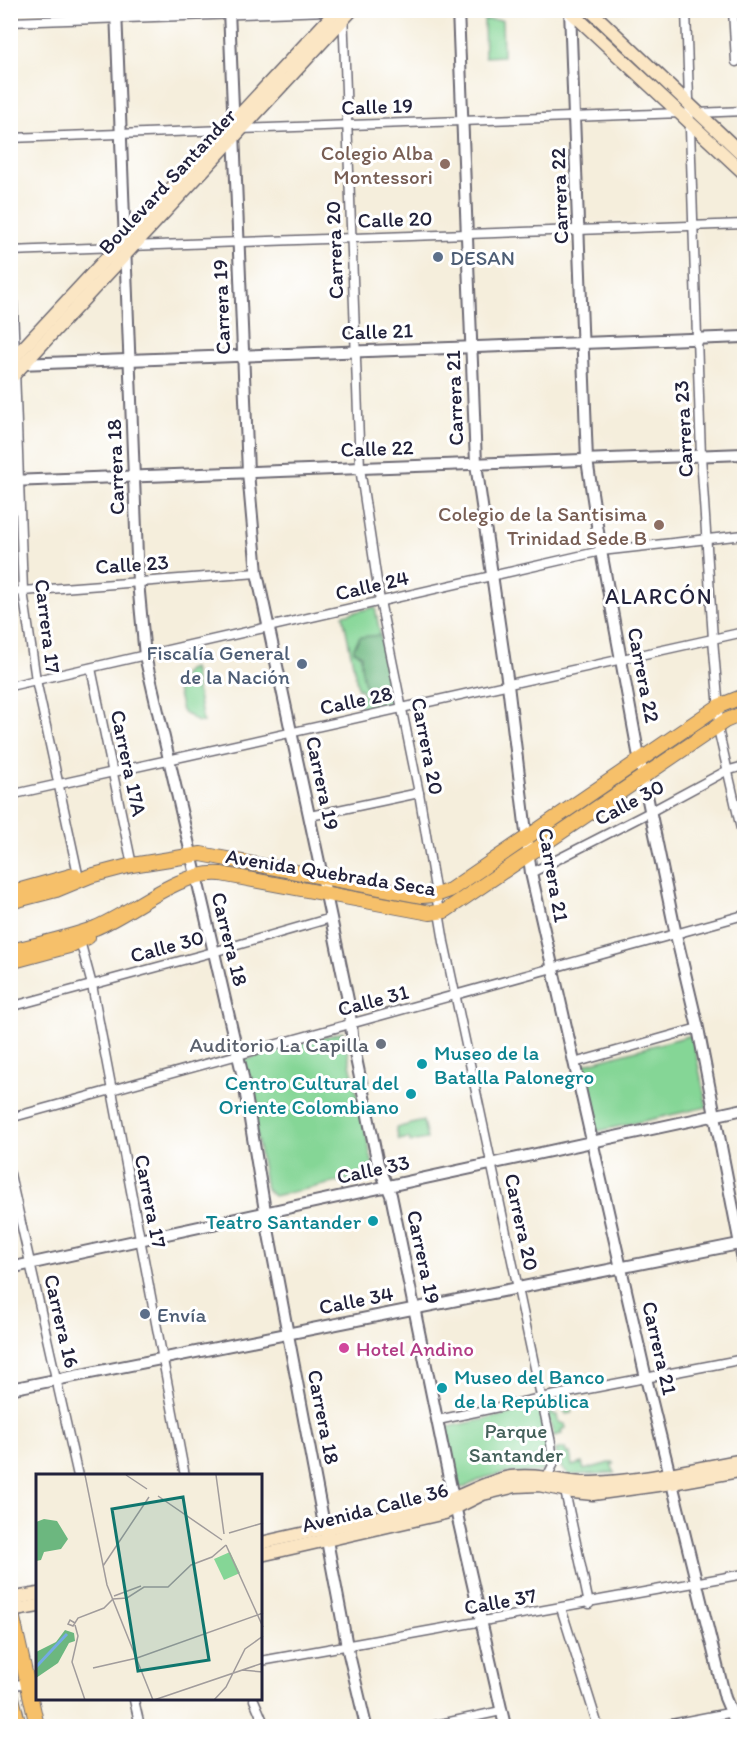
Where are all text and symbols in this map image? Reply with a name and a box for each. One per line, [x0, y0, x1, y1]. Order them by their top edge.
street label: Calle 19 [341, 92, 413, 120]
street label: Boulevard Santander [93, 102, 242, 259]
place label: Colegio Alba Montessori [321, 140, 433, 189]
street label: Carrera 22 [545, 147, 573, 245]
marker: Colegio Alba Montessori [438, 157, 452, 171]
street label: Carrera 20 [320, 200, 348, 300]
street label: Calle 20 [357, 205, 433, 233]
place label: DESAN [450, 245, 515, 270]
marker: DESAN [431, 250, 445, 264]
street label: Carrera 19 [207, 259, 235, 355]
street label: Calle 21 [341, 317, 414, 345]
street label: Carrera 21 [440, 350, 468, 446]
street label: Carrera 23 [668, 380, 698, 478]
street label: Carrera 18 [101, 419, 129, 515]
street label: Calle 22 [340, 434, 414, 462]
place label: Colegio de la Santisima Trinidad Sede B [438, 501, 647, 550]
marker: Colegio de la Santisima Trinidad Sede B [652, 518, 666, 532]
street label: Calle 23 [94, 549, 170, 579]
street label: Calle 24 [333, 564, 412, 606]
street label: Carrera 17 [30, 577, 66, 675]
district label: ALARCÓN [605, 583, 713, 610]
street label: Carrera 22 [623, 625, 665, 725]
place label: Fiscalía General de la Nación [147, 640, 290, 689]
marker: Fiscalía General de la Nación [295, 657, 309, 671]
street label: Calle 28 [317, 680, 395, 720]
street label: Carrera 20 [406, 695, 450, 797]
street label: Carrera 17A [106, 707, 153, 819]
street label: Carrera 19 [301, 734, 345, 832]
street label: Calle 30 [590, 773, 668, 831]
street label: Carrera 21 [533, 826, 575, 924]
street label: Avenida Quebrada Seca [224, 843, 438, 901]
street label: Carrera 18 [206, 889, 254, 989]
street label: Calle 30 [127, 924, 207, 968]
street label: Calle 31 [335, 979, 411, 1021]
place label: Auditorio La Capilla [190, 1032, 369, 1057]
marker: Auditorio La Capilla [374, 1037, 388, 1051]
place label: Museo de la Batalla Palonegro [434, 1040, 594, 1089]
marker: Museo de la Batalla Palonegro [415, 1057, 429, 1071]
place label: Centro Cultural del Oriente Colombiano [219, 1070, 399, 1119]
marker: Centro Cultural del Oriente Colombiano [404, 1087, 418, 1101]
street label: Calle 33 [334, 1149, 412, 1189]
street label: Carrera 17 [130, 1152, 172, 1250]
street label: Carrera 20 [500, 1171, 544, 1273]
street label: Carrera 19 [402, 1208, 446, 1306]
place label: Teatro Santander [206, 1209, 362, 1234]
marker: Teatro Santander [366, 1214, 380, 1228]
street label: Carrera 16 [39, 1272, 85, 1370]
street label: Calle 34 [317, 1280, 396, 1319]
street label: Carrera 21 [637, 1299, 683, 1398]
place label: Envía [157, 1302, 206, 1327]
marker: Envía [138, 1307, 152, 1321]
place label: Hotel Andino [356, 1336, 474, 1361]
marker: Hotel Andino [337, 1341, 351, 1355]
place label: Museo del Banco de la República [454, 1364, 605, 1413]
street label: Carrera 18 [303, 1368, 345, 1466]
marker: Museo del Banco de la República [435, 1381, 449, 1395]
park label: Parque Santander [469, 1418, 563, 1467]
inset map [36, 1474, 262, 1701]
street label: Avenida Calle 36 [299, 1477, 451, 1537]
street label: Calle 37 [462, 1582, 538, 1620]

